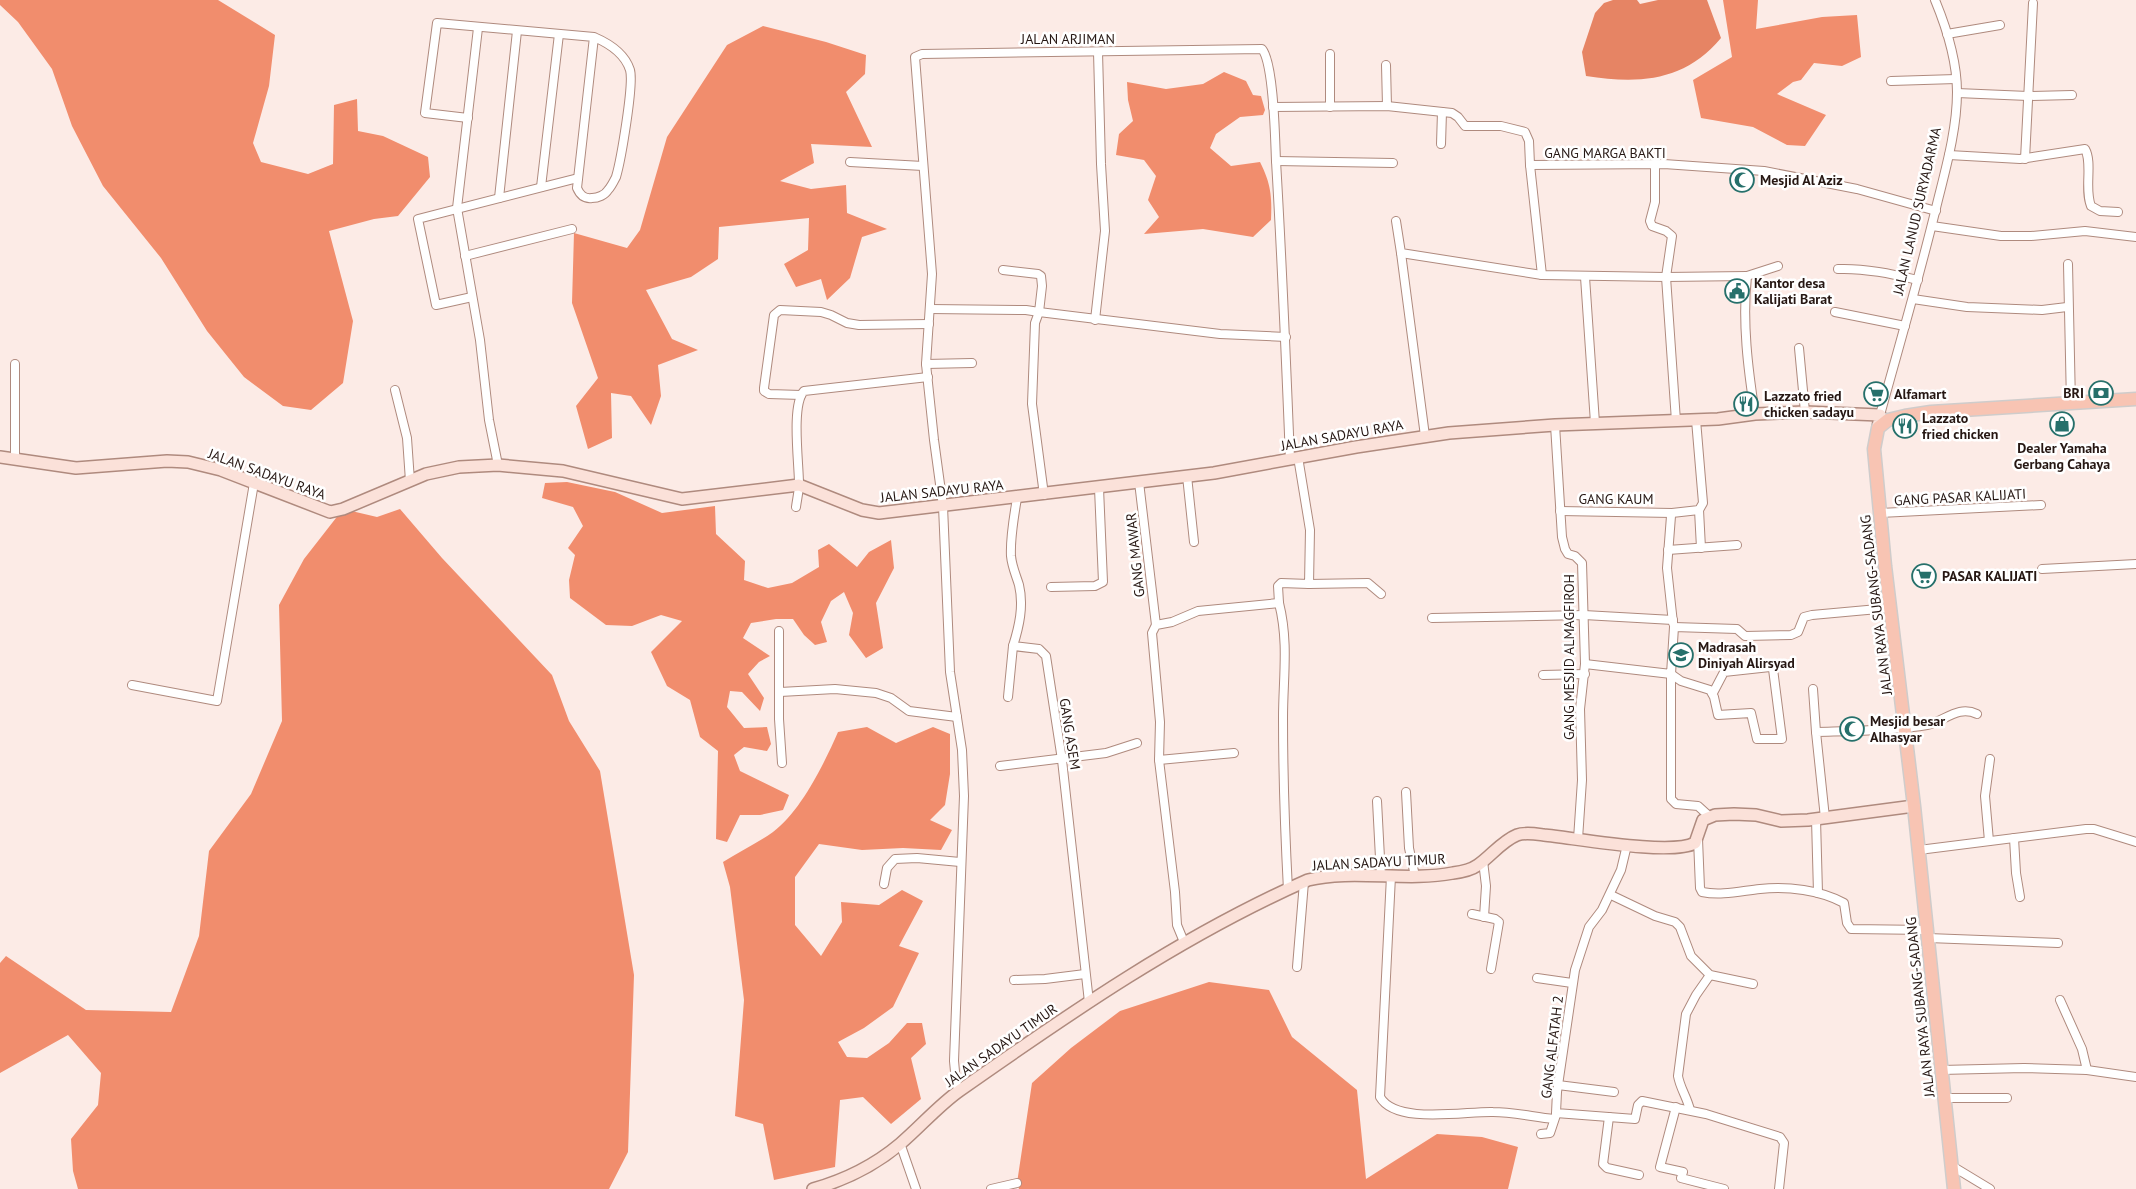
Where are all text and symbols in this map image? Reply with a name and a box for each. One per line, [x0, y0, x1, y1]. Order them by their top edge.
street label: JALAN ARJIMAN [1020, 30, 1115, 48]
street label: JALAN LANUD SURYADARMA [1889, 125, 1945, 298]
street label: GANG MARGA BAKTI [1544, 144, 1666, 162]
mosque icon: Mesjid Al Aziz [1729, 167, 1755, 193]
place label: Mesjid Al Aziz [1760, 171, 1843, 189]
place label: Kantor desa Kalijati Barat [1754, 274, 1832, 308]
public building icon: Kantor desa Kalijati Barat [1724, 278, 1750, 304]
bank icon: BRI [2088, 380, 2114, 406]
supermarket icon: Alfamart [1863, 381, 1889, 407]
place label: BRI [2063, 384, 2084, 402]
place label: Alfamart [1894, 385, 1947, 403]
place label: Lazzato fried chicken sadayu [1764, 387, 1854, 421]
restaurant icon: Lazzato fried chicken sadayu [1733, 391, 1759, 417]
place label: Lazzato fried chicken [1922, 409, 1998, 443]
shop icon: Dealer Yamaha Gerbang Cahaya [2049, 411, 2075, 437]
restaurant icon: Lazzato fried chicken [1892, 413, 1918, 439]
street label: JALAN SADAYU RAYA [1279, 415, 1405, 455]
place label: Dealer Yamaha Gerbang Cahaya [2014, 439, 2110, 473]
street label: JALAN SADAYU RAYA [205, 444, 329, 504]
street label: JALAN SADAYU RAYA [879, 476, 1005, 507]
street label: GANG PASAR KALIJATI [1894, 485, 2026, 509]
street label: GANG KAUM [1579, 490, 1654, 508]
street label: GANG MAWAR [1122, 512, 1148, 598]
street label: JALAN RAYA SUBANG-SADANG [1856, 514, 1896, 697]
supermarket icon: PASAR KALIJATI [1911, 563, 1937, 589]
place label: PASAR KALIJATI [1942, 567, 2037, 585]
street label: GANG MESJID ALMAGFIROH [1560, 574, 1578, 740]
place label: Madrasah Diniyah Alirsyad [1698, 638, 1795, 672]
school or university icon: Madrasah Diniyah Alirsyad [1668, 642, 1694, 668]
street label: GANG ASEM [1055, 697, 1085, 771]
place label: Mesjid besar Alhasyar [1870, 712, 1945, 746]
mosque icon: Mesjid besar Alhasyar [1839, 716, 1865, 742]
street label: JALAN SADAYU TIMUR [1311, 850, 1446, 875]
street label: JALAN RAYA SUBANG-SADANG [1902, 916, 1939, 1099]
street label: GANG ALFATAH 2 [1537, 994, 1567, 1100]
street label: JALAN SADAYU TIMUR [940, 999, 1061, 1091]

